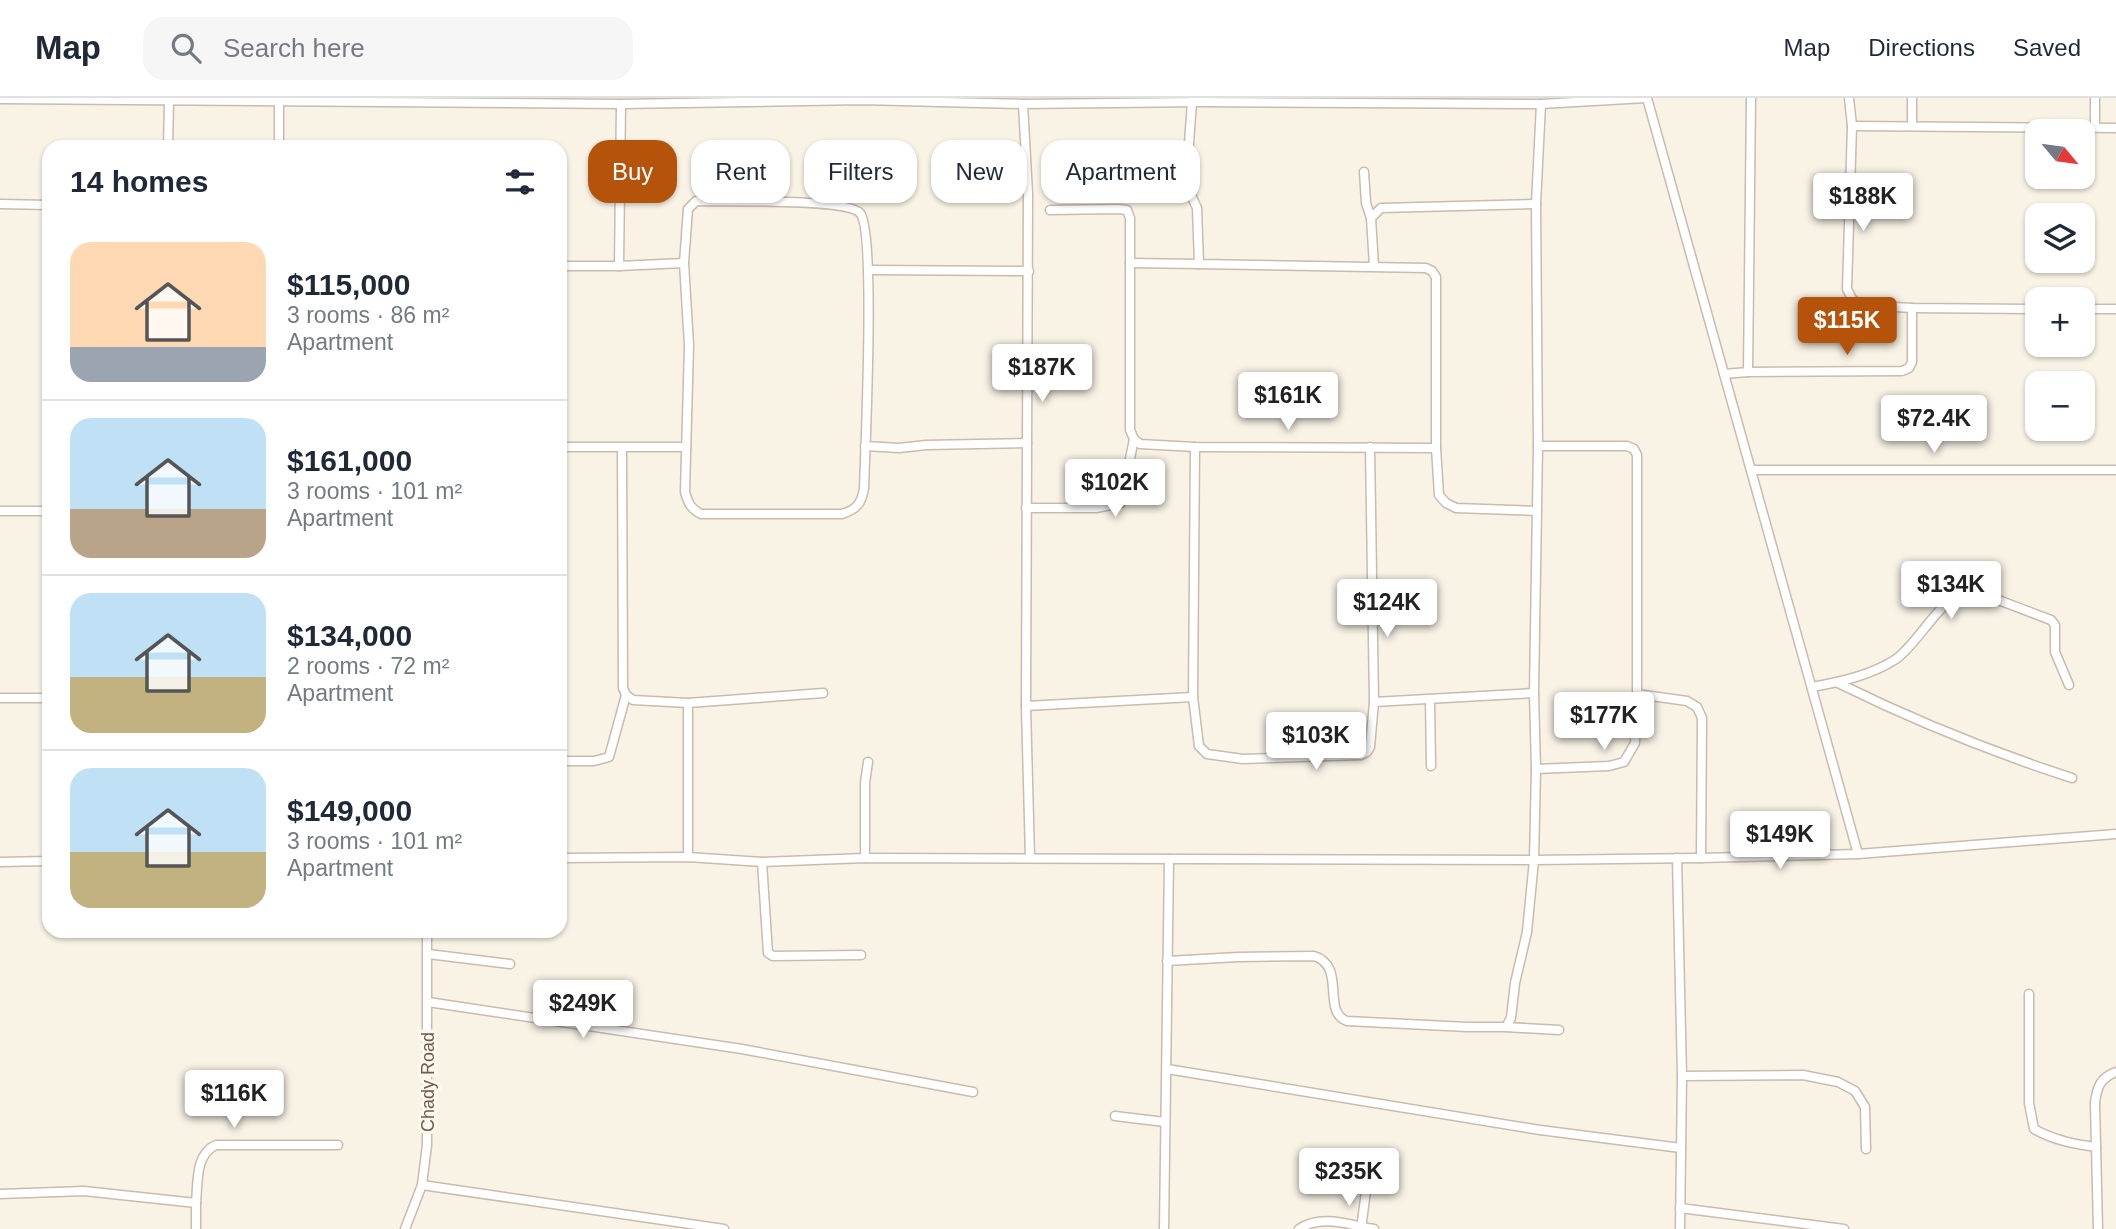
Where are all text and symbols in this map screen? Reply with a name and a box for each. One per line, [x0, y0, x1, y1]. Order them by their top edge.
search box [143, 17, 633, 80]
text: Map [35, 29, 101, 66]
icon: search [167, 29, 205, 67]
text: Search here [223, 33, 365, 63]
text: Map [1784, 34, 1830, 61]
text: Directions [1868, 34, 1975, 61]
text: Saved [2013, 34, 2081, 61]
north arrow [2025, 119, 2095, 189]
map controls [2025, 119, 2095, 441]
chip: Buy [588, 140, 677, 203]
chip: Rent [691, 140, 790, 203]
chip: Filters [804, 140, 917, 203]
chip: New [931, 140, 1027, 203]
chip: Apartment [1041, 140, 1200, 203]
icon: filters [501, 163, 539, 201]
text: 14 homes [70, 165, 208, 198]
pin: $188K [1814, 174, 1912, 233]
text: $188K [1829, 183, 1897, 209]
button: layers [2025, 203, 2095, 273]
text: $115,000 [287, 268, 410, 301]
icon: home [126, 270, 210, 354]
button: + [2025, 287, 2095, 357]
pin: $115K [1798, 298, 1896, 357]
text: 3 rooms · 86 m² [287, 302, 449, 328]
text: $115K [1814, 307, 1880, 333]
text: Apartment [287, 329, 393, 355]
pin: $187K [993, 344, 1091, 404]
text: $187K [1008, 354, 1076, 380]
button: − [2025, 371, 2095, 441]
pin: $161K [1239, 372, 1337, 432]
text: $161K [1254, 382, 1322, 408]
pin: $72.4K [1877, 396, 1991, 455]
text: $72.4K [1897, 405, 1971, 431]
text: $161,000 [287, 444, 412, 477]
icon: home [126, 446, 210, 530]
pin: $102K [1066, 460, 1164, 519]
text: $102K [1081, 469, 1149, 495]
text: 3 rooms · 101 m² [287, 478, 462, 504]
text: Apartment [287, 505, 393, 531]
pin: $134K [1902, 561, 2000, 621]
text: $134K [1917, 571, 1985, 597]
pin: $124K [1338, 580, 1436, 639]
text: $124K [1353, 589, 1421, 615]
text: $134,000 [287, 619, 412, 652]
icon: home [126, 621, 210, 705]
text: 2 rooms · 72 m² [287, 653, 449, 679]
text: Apartment [287, 680, 393, 706]
pin: $177K [1555, 692, 1653, 752]
text: $177K [1570, 702, 1638, 728]
pin: $103K [1267, 712, 1365, 772]
text: $103K [1282, 722, 1350, 748]
text: $149,000 [287, 794, 412, 827]
icon: home [126, 796, 210, 880]
pin: $149K [1731, 812, 1829, 871]
text: $149K [1746, 821, 1814, 847]
text: 3 rooms · 101 m² [287, 828, 462, 854]
text: Apartment [287, 855, 393, 881]
pin: $249K [534, 981, 632, 1040]
text: $249K [549, 990, 617, 1016]
street label: Chady Road [418, 1032, 438, 1132]
pin: $116K [185, 1070, 283, 1130]
text: $116K [201, 1080, 267, 1106]
pin: $235K [1300, 1148, 1398, 1208]
text: $235K [1315, 1158, 1383, 1184]

